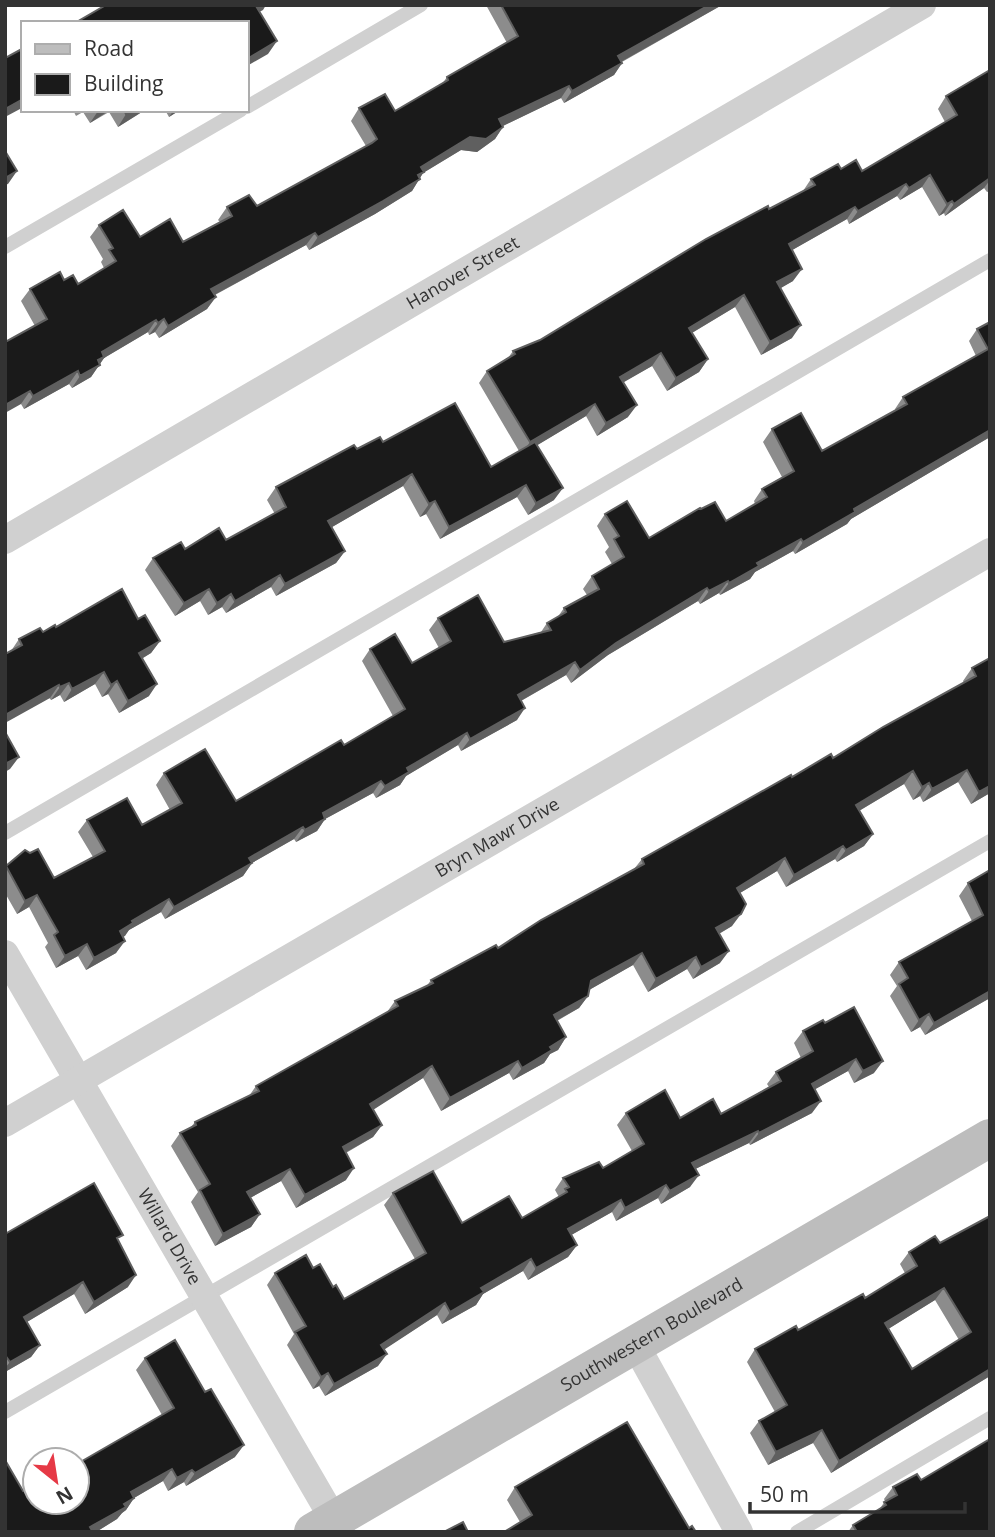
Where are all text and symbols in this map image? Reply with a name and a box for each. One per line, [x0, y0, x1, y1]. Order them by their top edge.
legend [21, 21, 248, 112]
text: Road [84, 34, 134, 62]
text: Building [84, 69, 163, 97]
street label: Hanover Street [402, 230, 523, 314]
street label: Bryn Mawr Drive [430, 791, 563, 882]
street label: Willard Drive [133, 1184, 208, 1289]
street label: Southwestern Boulevard [556, 1272, 747, 1396]
north arrow [21, 1446, 91, 1516]
scale bar [750, 1470, 965, 1514]
text: 50 m [760, 1480, 809, 1508]
text: N [51, 1481, 78, 1511]

